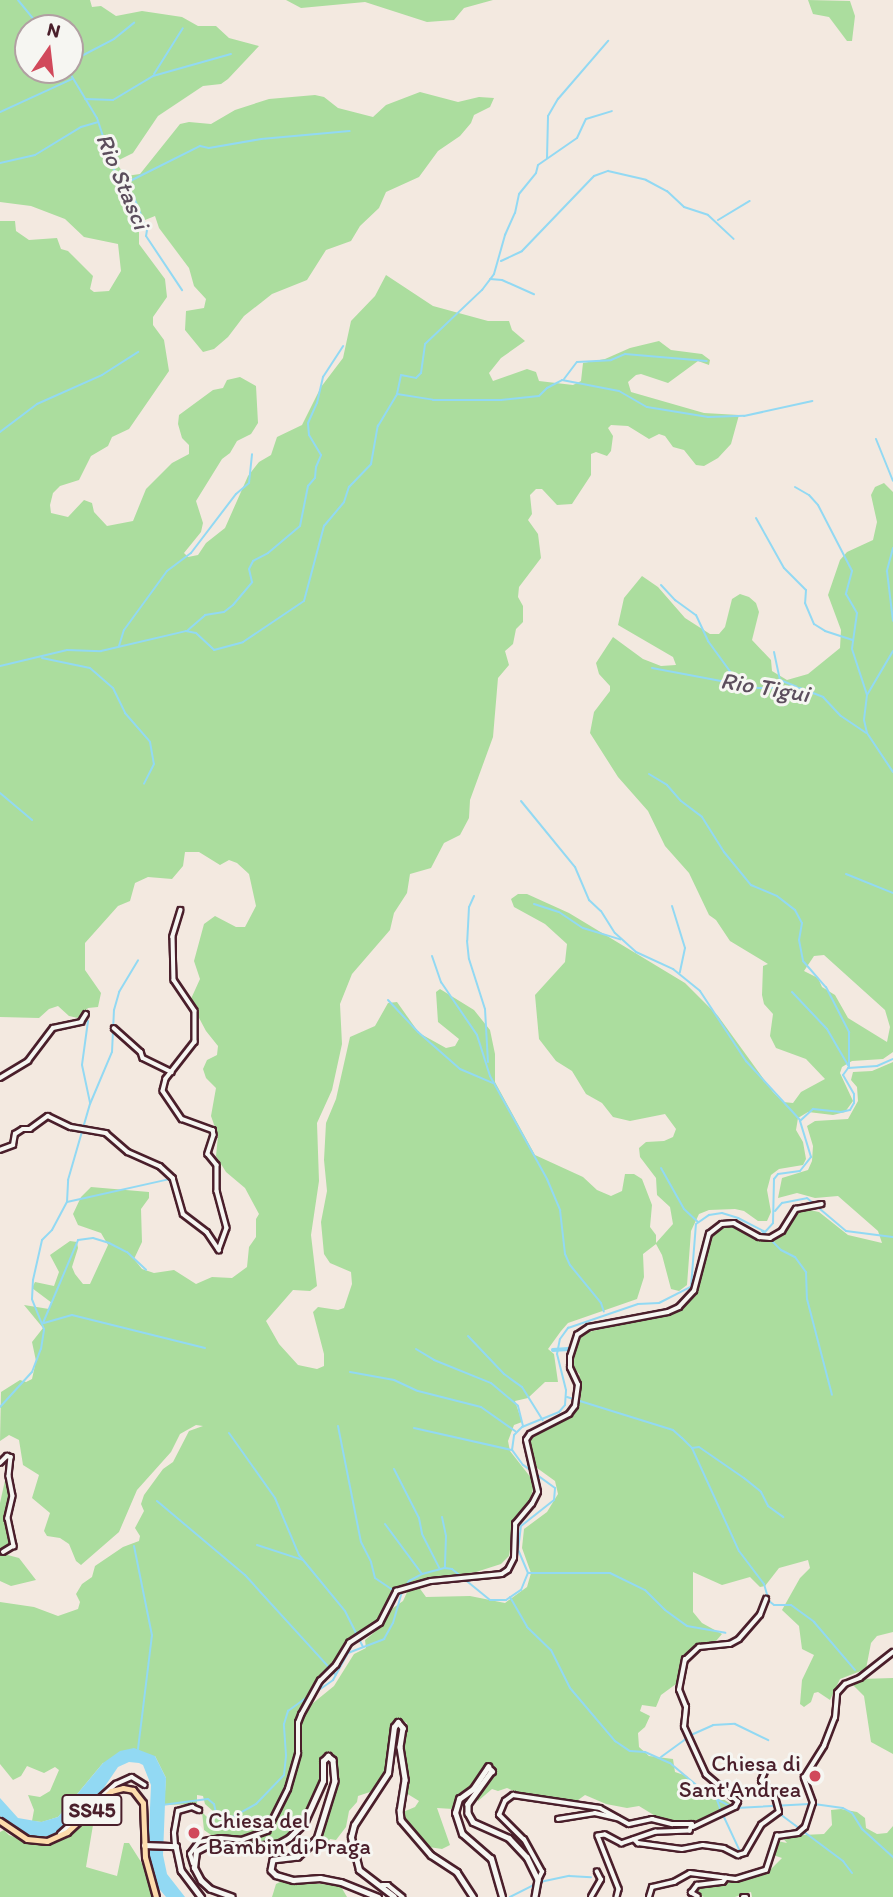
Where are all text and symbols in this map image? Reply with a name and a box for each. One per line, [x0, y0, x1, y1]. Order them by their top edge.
north arrow [14, 14, 84, 84]
text: N [45, 17, 63, 43]
water label: Rio Stasci [90, 129, 156, 233]
water label: Rio Tigui [719, 666, 811, 708]
place label: Chiesa di Sant'Andrea [679, 1749, 801, 1803]
marker: Chiesa di Sant'Andrea [807, 1768, 823, 1784]
road number: SS45 [60, 1792, 124, 1828]
place label: Chiesa del Bambin di Praga [208, 1806, 371, 1860]
marker: Chiesa del Bambin di Praga [186, 1825, 202, 1841]

